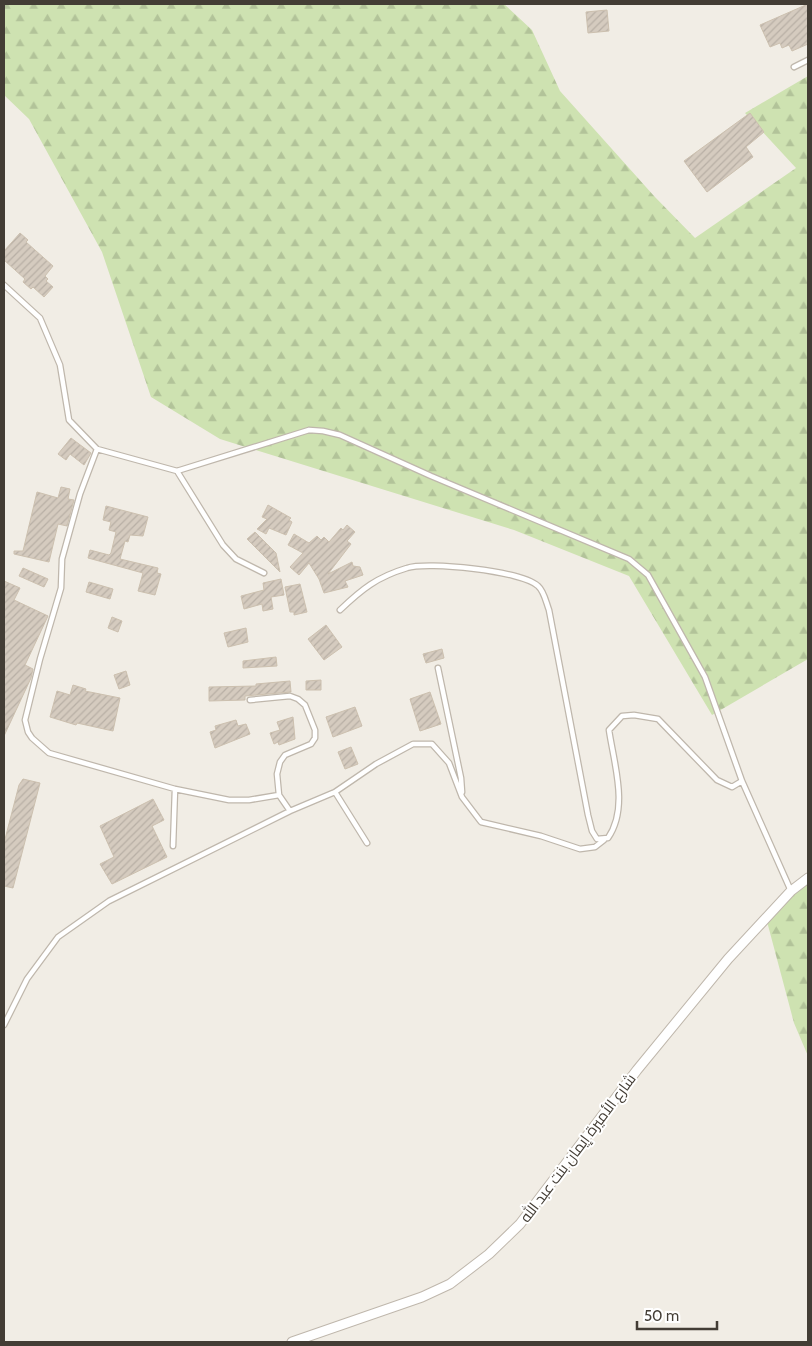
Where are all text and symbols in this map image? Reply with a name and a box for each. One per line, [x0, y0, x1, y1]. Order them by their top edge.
street label: شارع الأميرة إيمان بنت عبد الله [515, 1070, 641, 1227]
scale bar [637, 1298, 717, 1330]
text: 50 m [644, 1307, 679, 1325]

